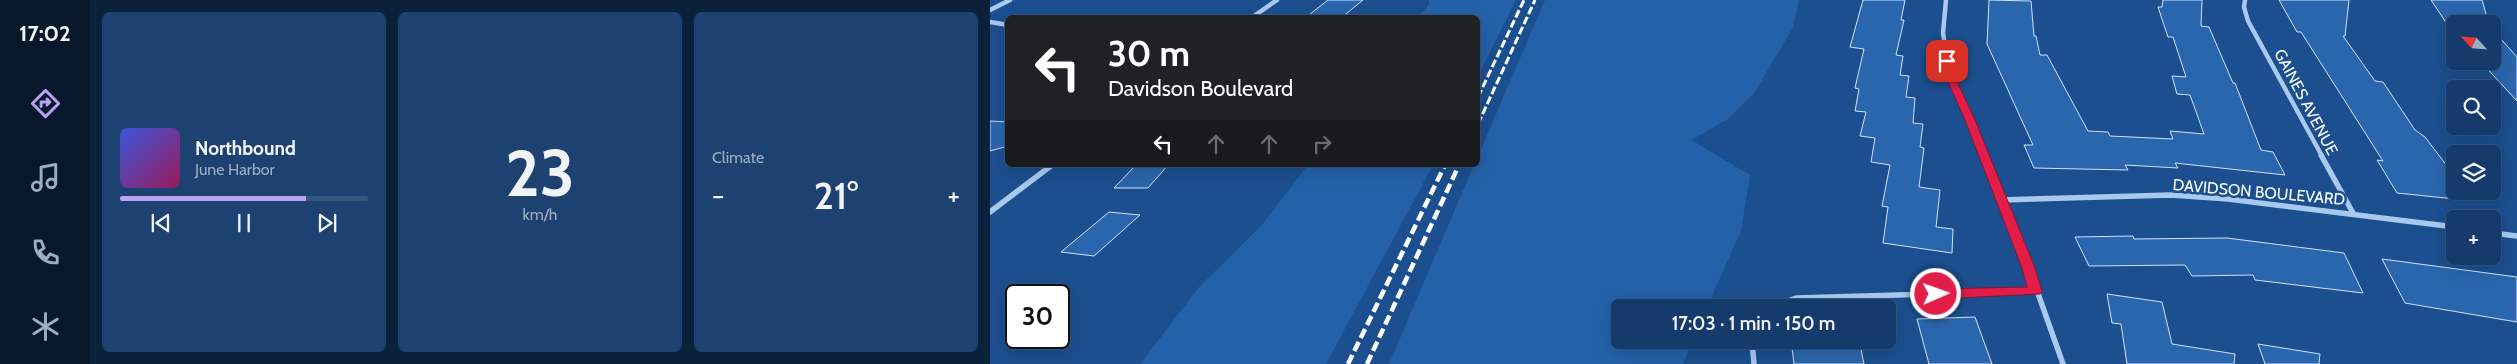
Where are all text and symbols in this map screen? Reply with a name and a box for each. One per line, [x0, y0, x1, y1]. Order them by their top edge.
north arrow [2446, 15, 2501, 70]
map controls [2446, 15, 2501, 265]
text: 17:02 [19, 20, 71, 47]
text: 30 m [1108, 32, 1190, 75]
icon: left [1025, 35, 1090, 100]
pin [1926, 40, 1968, 82]
street label: GAINES AVENUE [2270, 46, 2342, 158]
icon: arrive [1933, 47, 1961, 75]
text: Davidson Boulevard [1108, 75, 1293, 102]
button: search [2446, 80, 2501, 135]
icon: directions [28, 86, 63, 121]
icon: left [1149, 130, 1177, 158]
icon: ahead [1202, 130, 1230, 158]
icon: ahead [1255, 130, 1283, 158]
icon: right [1308, 130, 1336, 158]
text: 23 [505, 133, 575, 212]
text: Northbound [195, 137, 296, 160]
button: layers [2446, 145, 2501, 200]
text: Climate [712, 148, 764, 167]
icon: music [28, 160, 63, 195]
text: June Harbor [195, 160, 275, 179]
text: 21° [814, 172, 858, 219]
street label: DAVIDSON BOULEVARD [2172, 175, 2346, 209]
text: − [712, 178, 724, 212]
text: + [948, 178, 960, 212]
text: km/h [522, 205, 558, 224]
icon: previous [147, 209, 175, 237]
icon: pause [230, 209, 258, 237]
icon: next [313, 209, 341, 237]
button: + [2446, 210, 2501, 265]
icon: phone [28, 235, 63, 270]
position arrow [1909, 267, 1961, 319]
speed limit sign: 30 [1005, 284, 1070, 349]
icon: climate [28, 309, 63, 344]
text: 17:03 · 1 min · 150 m [1672, 312, 1835, 335]

